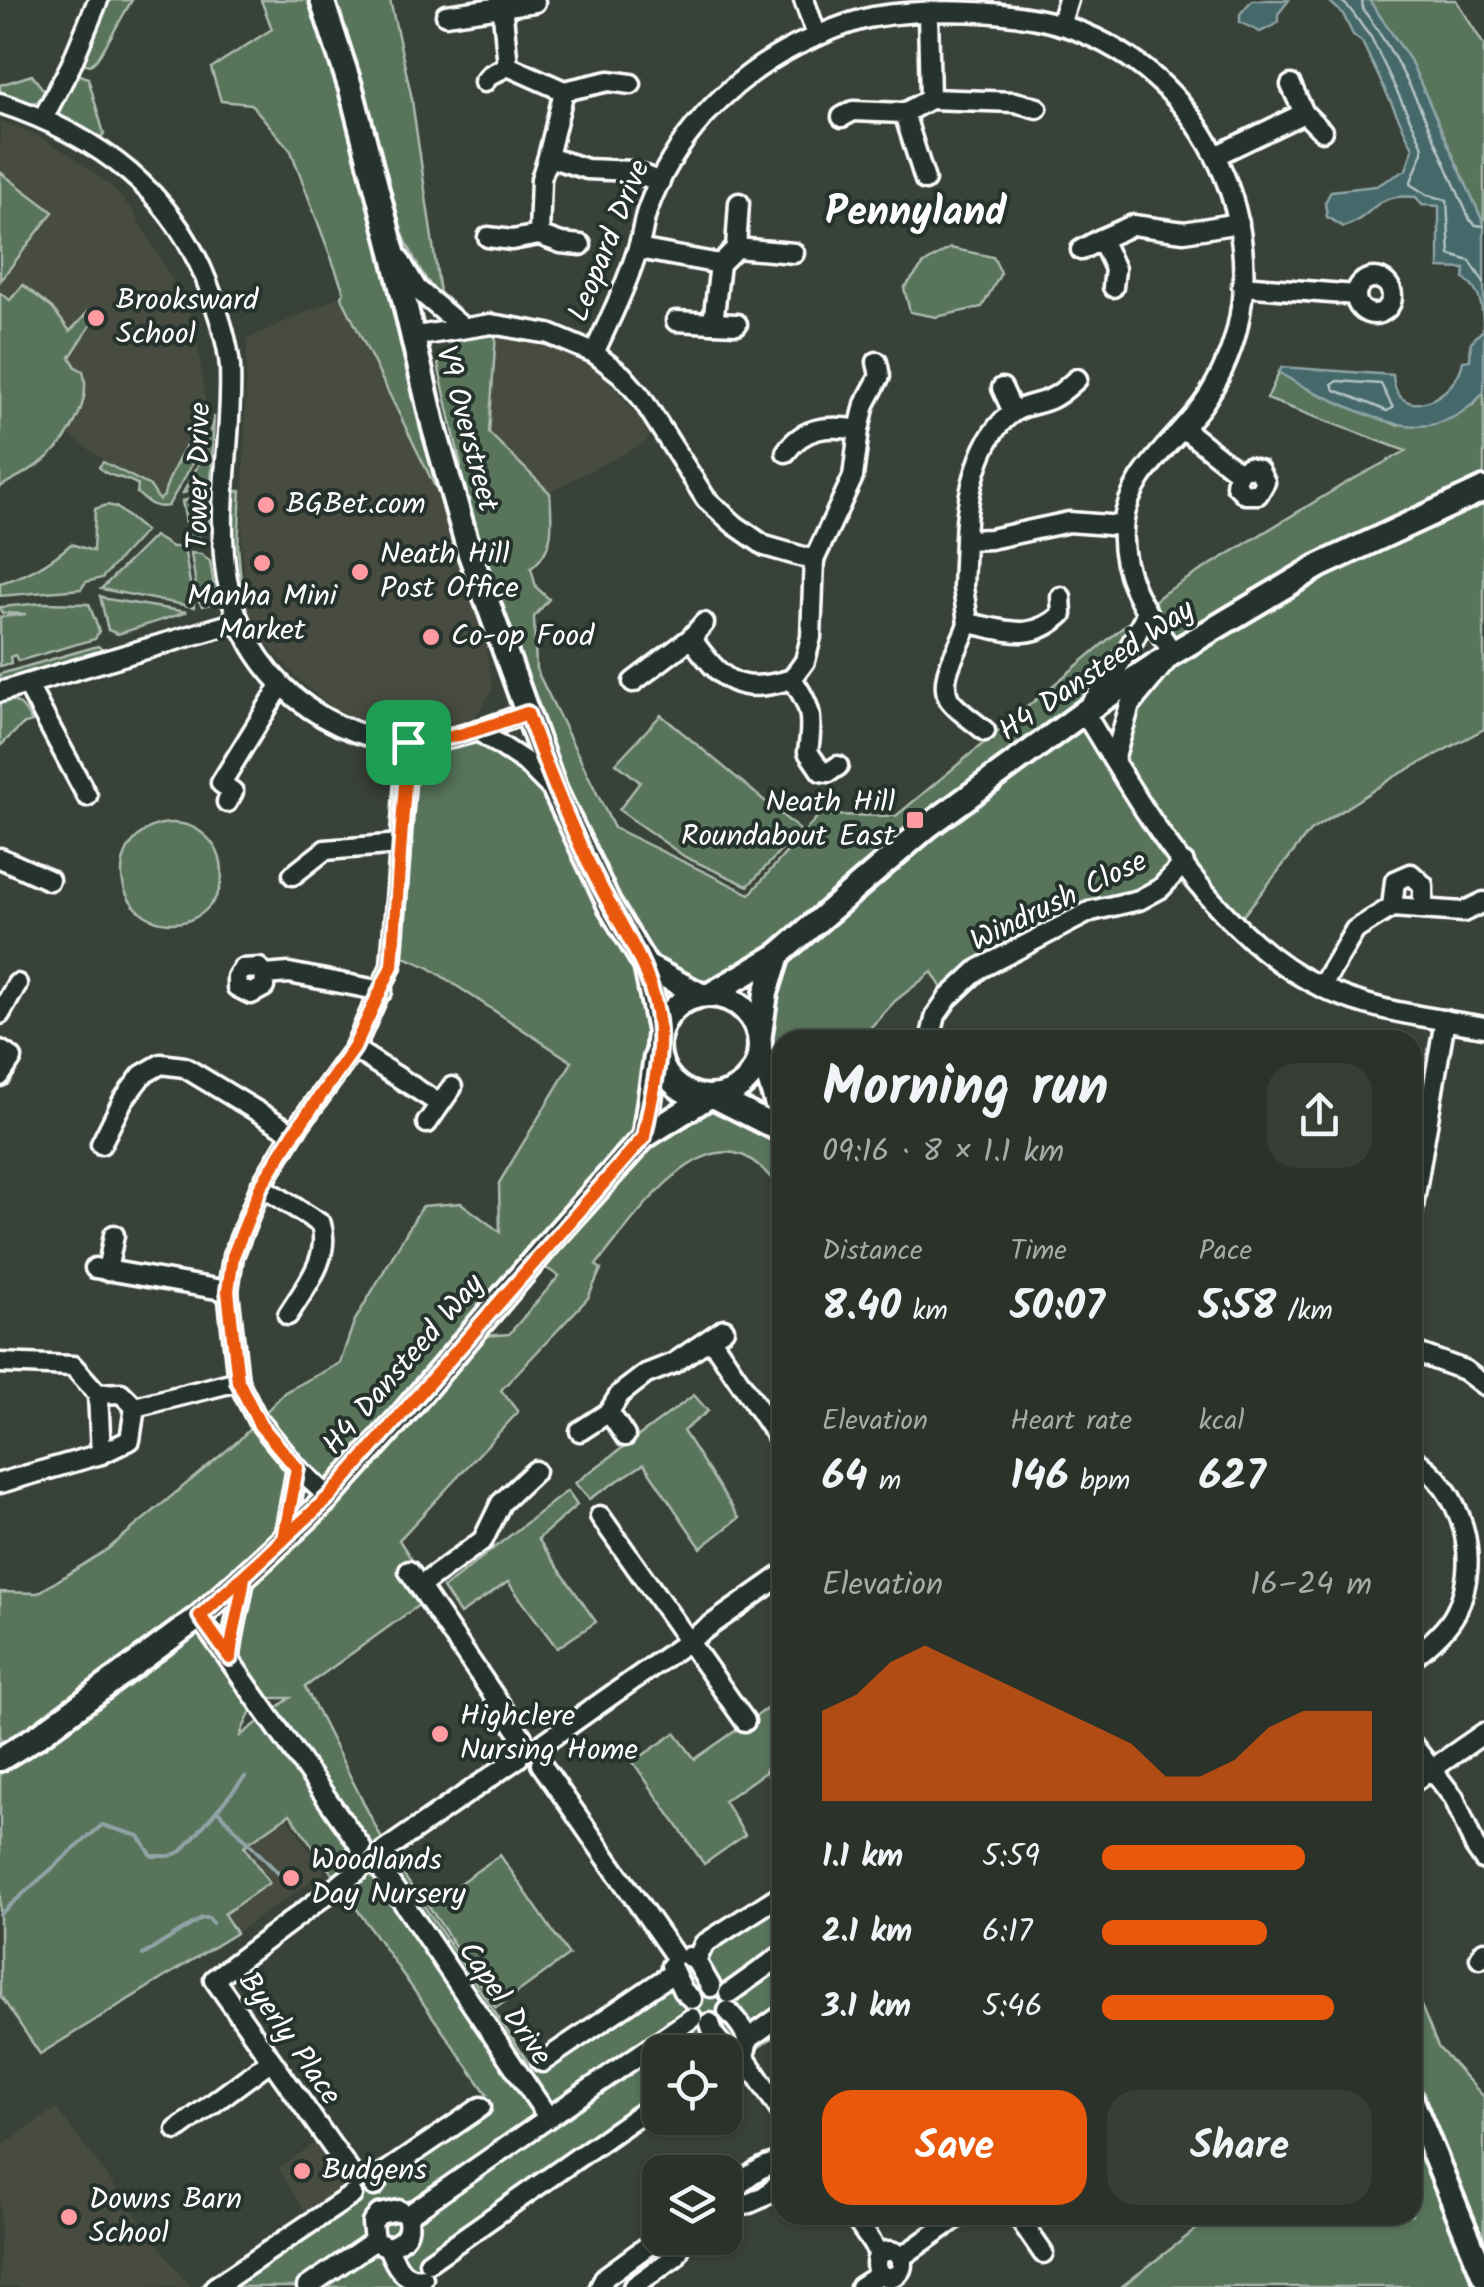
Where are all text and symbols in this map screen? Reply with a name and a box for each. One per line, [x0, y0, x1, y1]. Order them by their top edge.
street label: Leopard Drive [556, 153, 664, 329]
district label: Pennyland [825, 181, 1008, 245]
place label: Brooksward School [116, 277, 259, 359]
marker: Brooksward School [85, 307, 107, 329]
street label: V9 Overstreet [421, 341, 511, 518]
street label: Tower Drive [175, 402, 225, 550]
place label: BGBet.com [286, 481, 426, 529]
marker: BGBet.com [255, 494, 277, 516]
place label: Neath Hill Post Office [380, 531, 519, 613]
marker: Manha Mini Market [251, 552, 273, 574]
marker: Neath Hill Post Office [349, 561, 371, 583]
place label: Manha Mini Market [187, 573, 339, 655]
street label: H4 Dansteed Way [989, 587, 1206, 755]
place label: Co-op Food [451, 613, 595, 661]
marker: Co-op Food [420, 626, 442, 648]
pin [366, 700, 451, 785]
icon: arrive [381, 715, 436, 770]
place label: Neath Hill Roundabout East [681, 779, 895, 861]
marker: Neath Hill Roundabout East [904, 809, 926, 831]
street label: Windrush Close [962, 838, 1156, 966]
text: Morning run [822, 1046, 1109, 1133]
button: share [1267, 1063, 1372, 1168]
text: 09:16 · 8 × 1.1 km [822, 1127, 1064, 1178]
text: Distance [822, 1229, 923, 1274]
text: Time [1010, 1229, 1067, 1274]
text: Pace [1199, 1229, 1252, 1274]
street label: H4 Dansteed Way [311, 1262, 498, 1467]
text: 8.40 [822, 1274, 901, 1341]
text: 50:07 [1010, 1274, 1105, 1341]
text: 5:58 [1199, 1274, 1276, 1341]
text: km [901, 1289, 948, 1334]
text: /km [1276, 1289, 1333, 1334]
text: Elevation [822, 1399, 928, 1444]
text: Heart rate [1010, 1399, 1132, 1444]
text: kcal [1199, 1399, 1244, 1444]
text: 64 [822, 1444, 868, 1511]
text: 146 [1010, 1444, 1069, 1511]
text: 627 [1199, 1444, 1266, 1511]
text: m [868, 1459, 901, 1504]
text: bpm [1069, 1459, 1130, 1504]
text: Elevation [822, 1560, 943, 1611]
text: 16–24 m [1250, 1560, 1372, 1611]
place label: Highclere Nursing Home [460, 1693, 638, 1775]
marker: Highclere Nursing Home [429, 1723, 451, 1745]
text: 1.1 km [822, 1832, 903, 1883]
text: 5:59 [982, 1832, 1040, 1883]
place label: Woodlands Day Nursery [311, 1837, 466, 1919]
marker: Woodlands Day Nursery [280, 1867, 302, 1889]
text: 2.1 km [822, 1907, 912, 1958]
text: 6:17 [982, 1907, 1032, 1958]
street label: Capel Drive [444, 1932, 564, 2076]
street label: Byerly Place [225, 1962, 353, 2116]
text: 3.1 km [822, 1982, 911, 2033]
text: 5:46 [982, 1982, 1042, 2033]
map controls [642, 2035, 742, 2255]
button: locate [642, 2035, 742, 2135]
button: Save [822, 2090, 1087, 2205]
button: Share [1107, 2090, 1372, 2205]
place label: Budgens [322, 2147, 427, 2195]
button: layers [642, 2155, 742, 2255]
marker: Budgens [291, 2160, 313, 2182]
place label: Downs Barn School [89, 2176, 242, 2258]
marker: Downs Barn School [58, 2206, 80, 2228]

